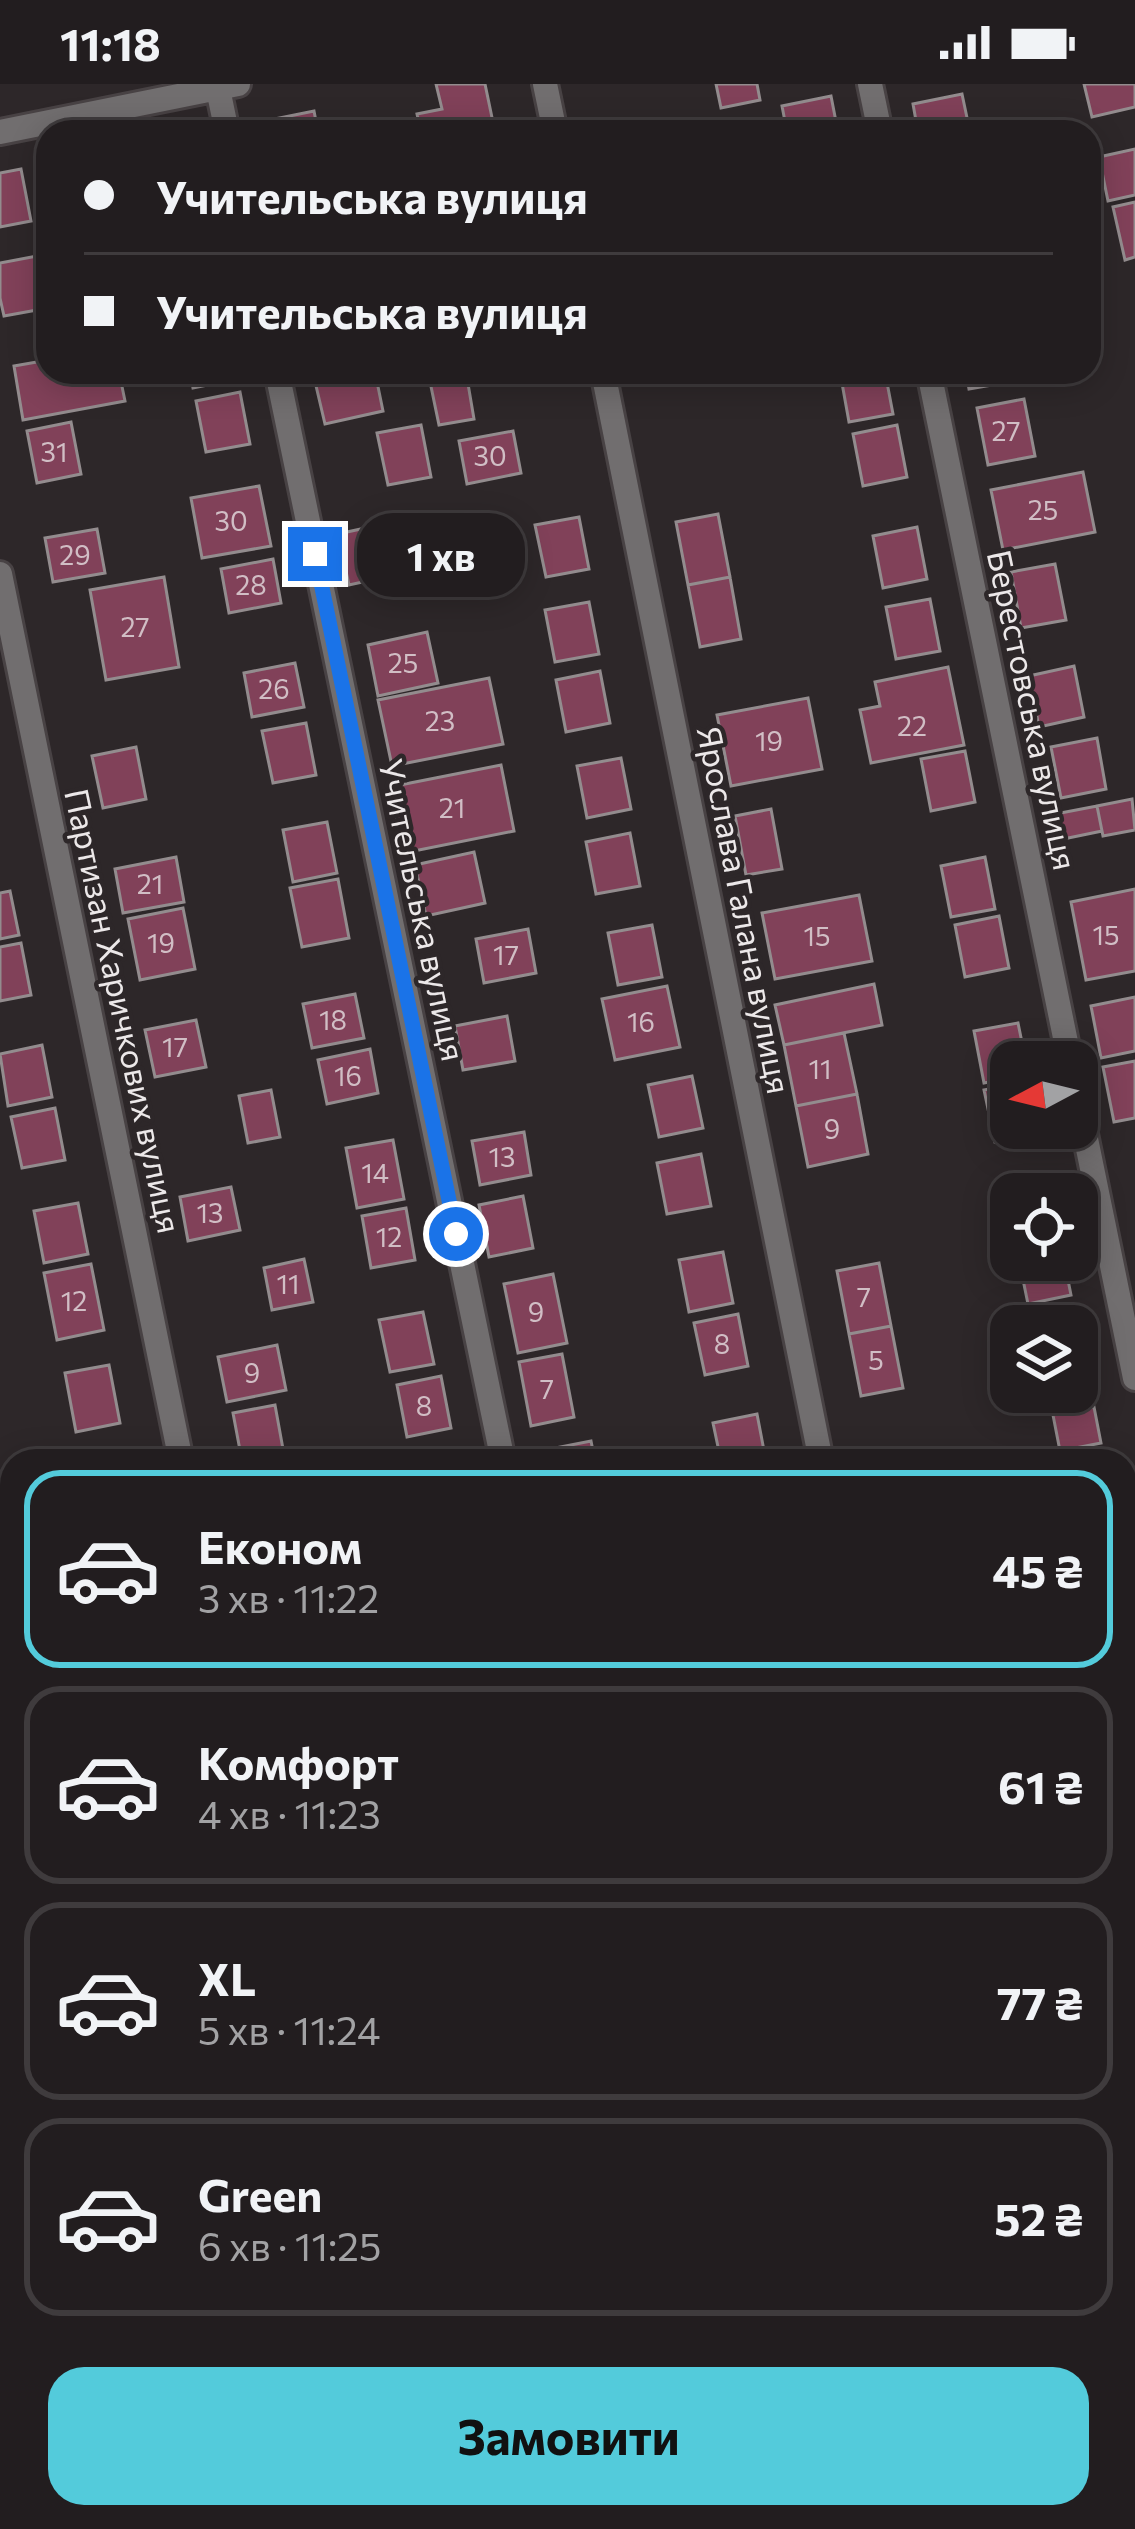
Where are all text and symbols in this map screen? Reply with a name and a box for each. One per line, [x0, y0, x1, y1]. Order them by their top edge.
text: 11:18 [60, 15, 161, 70]
text: Учительська вулиця [156, 168, 588, 223]
text: Учительська вулиця [156, 283, 588, 338]
house number: 27 [991, 414, 1021, 447]
house number: 31 [41, 435, 67, 468]
house number: 30 [473, 439, 507, 472]
house number: 25 [1028, 493, 1058, 526]
house number: 30 [214, 504, 248, 537]
callout: 1 хв [357, 512, 525, 596]
route end [288, 527, 342, 581]
text: 1 хв [407, 531, 475, 579]
house number: 29 [59, 538, 91, 571]
street label: Берестовська вулиця [980, 546, 1087, 873]
house number: 28 [235, 568, 267, 601]
house number: 27 [120, 610, 150, 643]
house number: 25 [388, 646, 418, 679]
house number: 26 [258, 672, 290, 705]
house number: 23 [425, 704, 455, 737]
house number: 22 [897, 709, 927, 742]
street label: Ярослава Галана вулиця [690, 722, 801, 1097]
house number: 19 [755, 724, 783, 757]
street label: Учительська вулиця [371, 755, 476, 1064]
street label: Партизан Харичкових вулиця [57, 785, 192, 1237]
house number: 21 [439, 791, 465, 824]
house number: 21 [137, 867, 163, 900]
house number: 15 [1092, 918, 1120, 951]
house number: 15 [803, 919, 831, 952]
house number: 19 [147, 926, 175, 959]
house number: 17 [493, 938, 519, 971]
house number: 18 [319, 1003, 347, 1036]
house number: 16 [627, 1005, 655, 1038]
house number: 17 [162, 1030, 188, 1063]
north arrow [990, 1041, 1098, 1149]
map controls [990, 1041, 1098, 1413]
house number: 11 [808, 1052, 832, 1085]
house number: 16 [334, 1059, 362, 1092]
house number: 9 [824, 1112, 840, 1145]
house number: 13 [489, 1140, 515, 1173]
house number: 14 [361, 1156, 389, 1189]
button: locate [990, 1173, 1098, 1281]
house number: 13 [197, 1196, 223, 1229]
route start [429, 1207, 483, 1261]
house number: 12 [376, 1220, 402, 1253]
house number: 11 [276, 1267, 300, 1300]
house number: 7 [857, 1280, 871, 1313]
house number: 12 [61, 1284, 87, 1317]
house number: 9 [528, 1295, 544, 1328]
button: layers [990, 1305, 1098, 1413]
house number: 8 [714, 1327, 730, 1360]
house number: 5 [868, 1343, 884, 1376]
house number: 9 [244, 1356, 260, 1389]
house number: 7 [540, 1372, 554, 1405]
house number: 8 [416, 1389, 432, 1422]
icon: car [54, 1515, 162, 1623]
text: Економ [198, 1518, 362, 1573]
text: 45 ₴ [992, 1542, 1083, 1597]
text: 3 хв · 11:22 [198, 1573, 379, 1621]
icon: car [54, 1731, 162, 1839]
text: Комфорт [198, 1734, 399, 1789]
text: 61 ₴ [998, 1758, 1083, 1813]
text: 4 хв · 11:23 [198, 1789, 381, 1837]
icon: car [54, 1947, 162, 2055]
text: XL [198, 1950, 256, 2005]
text: 77 ₴ [997, 1974, 1083, 2029]
text: 5 хв · 11:24 [198, 2005, 380, 2053]
icon: car [54, 2163, 162, 2271]
text: Green [198, 2166, 322, 2221]
text: 52 ₴ [994, 2190, 1083, 2245]
text: 6 хв · 11:25 [198, 2221, 381, 2269]
button: Замовити [48, 2367, 1089, 2505]

